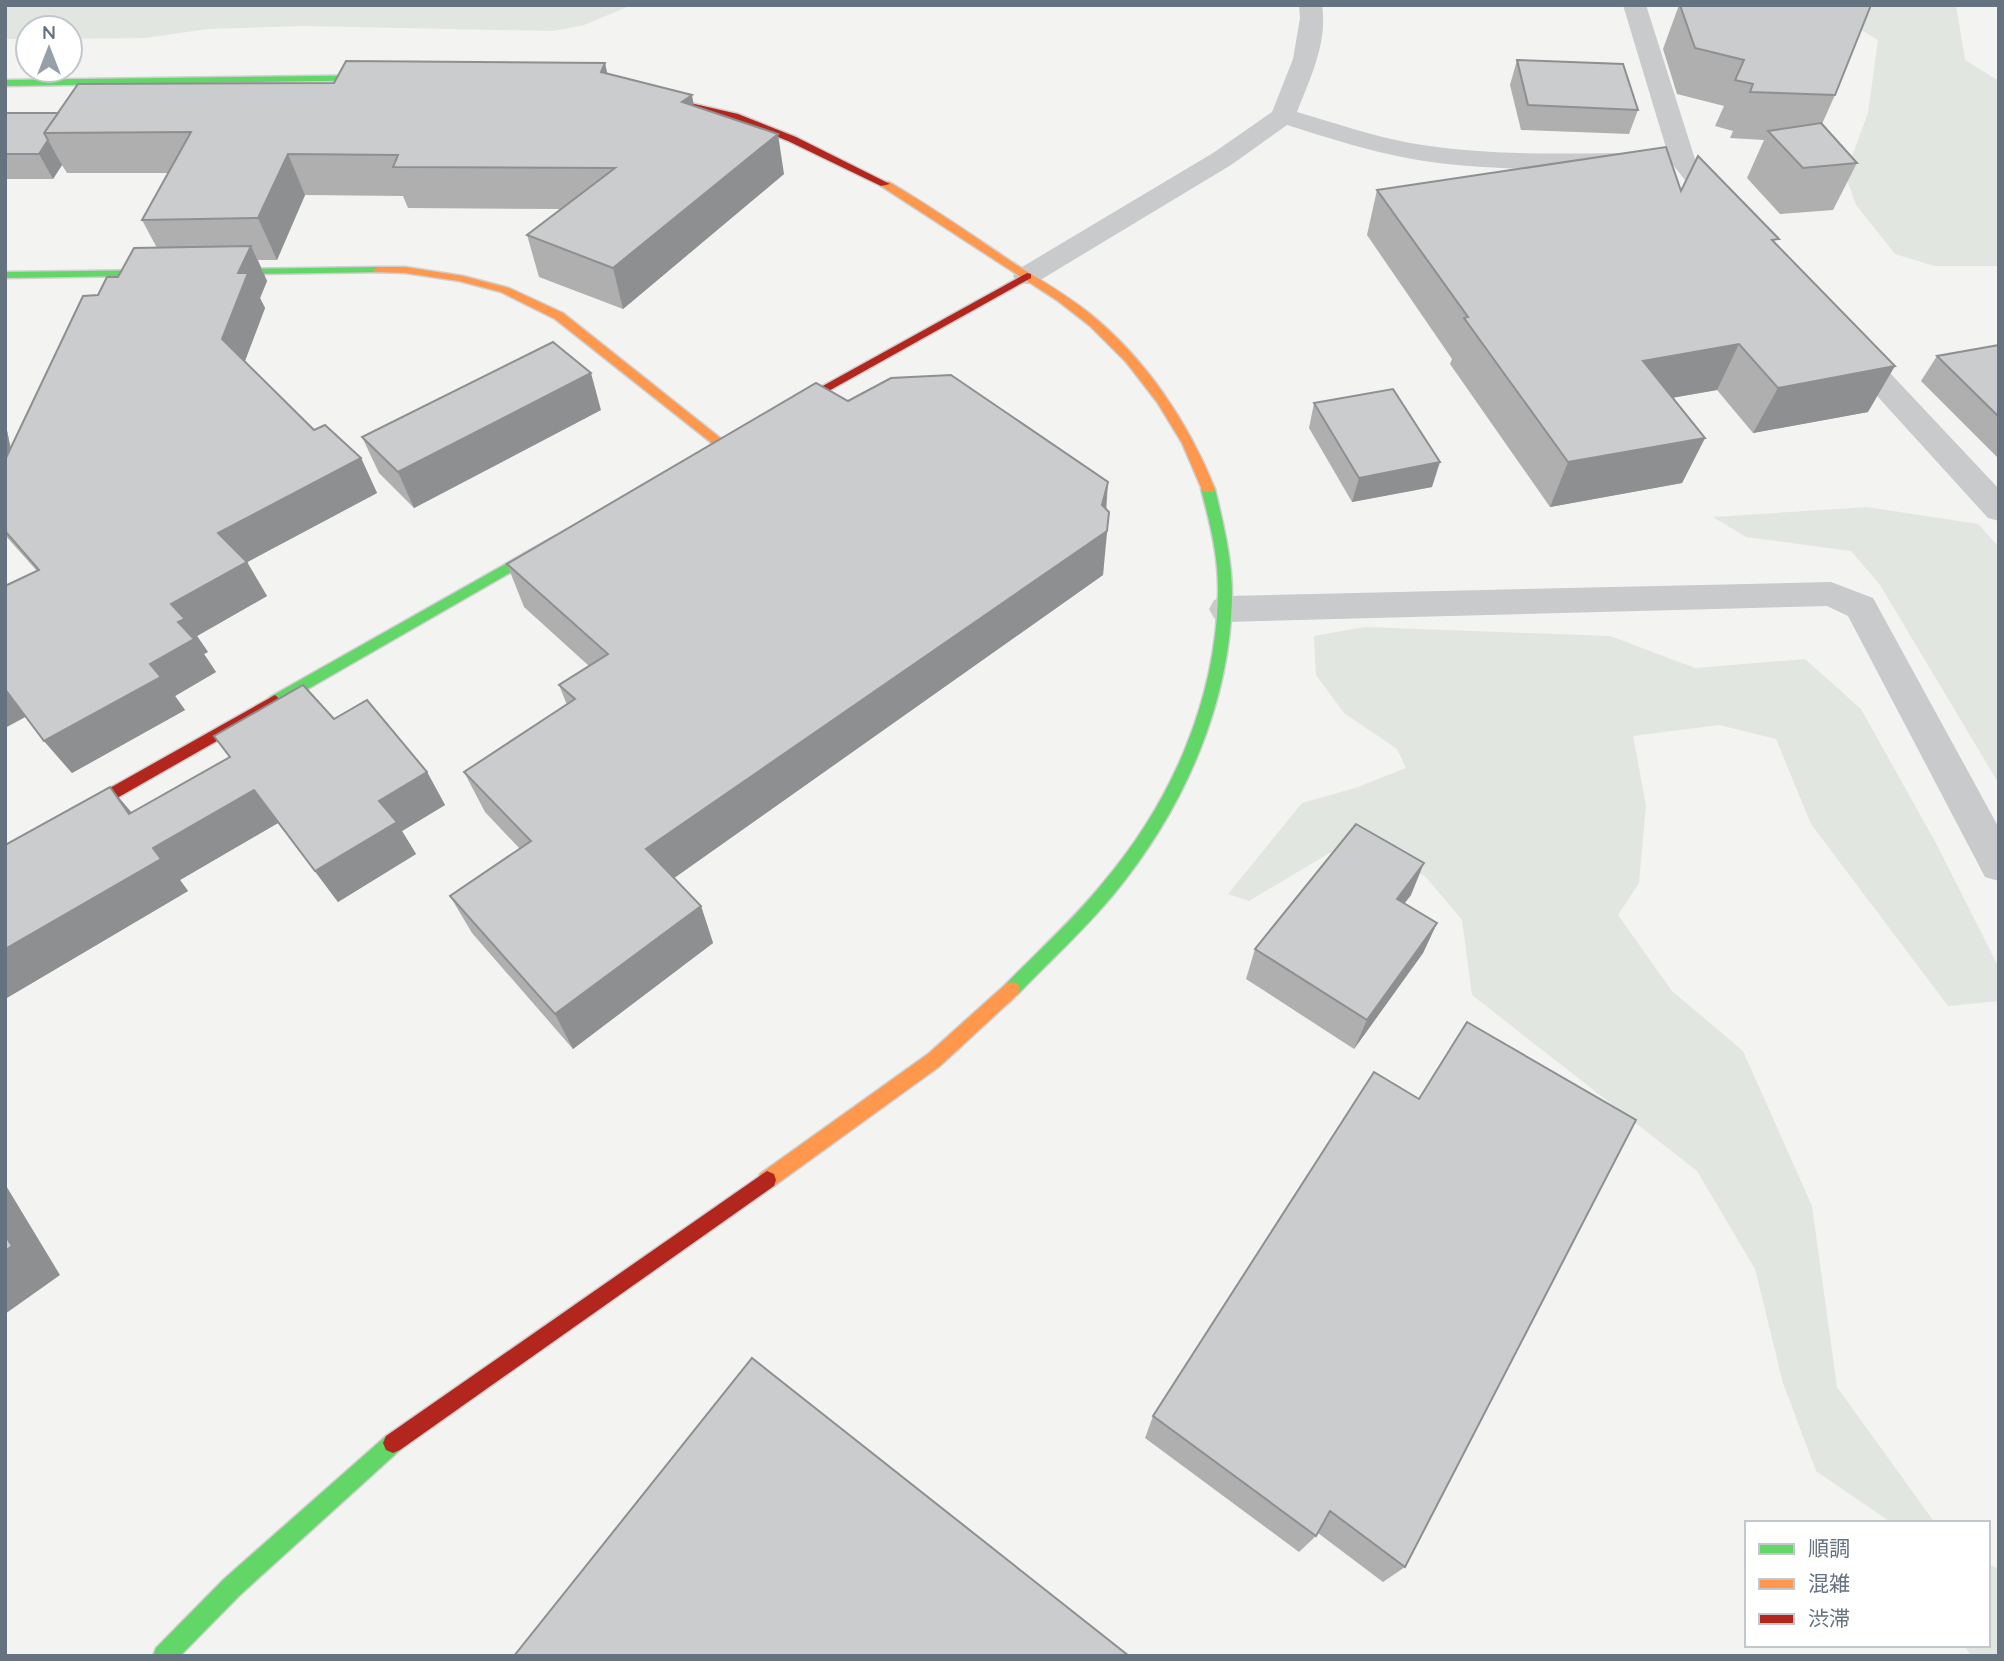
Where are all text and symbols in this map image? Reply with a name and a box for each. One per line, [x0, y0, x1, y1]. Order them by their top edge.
north arrow [14, 14, 84, 84]
text: N [42, 20, 56, 44]
legend [1745, 1521, 1990, 1647]
text: 順調 [1808, 1535, 1850, 1561]
text: 混雑 [1808, 1570, 1850, 1596]
text: 渋滞 [1808, 1605, 1850, 1631]

